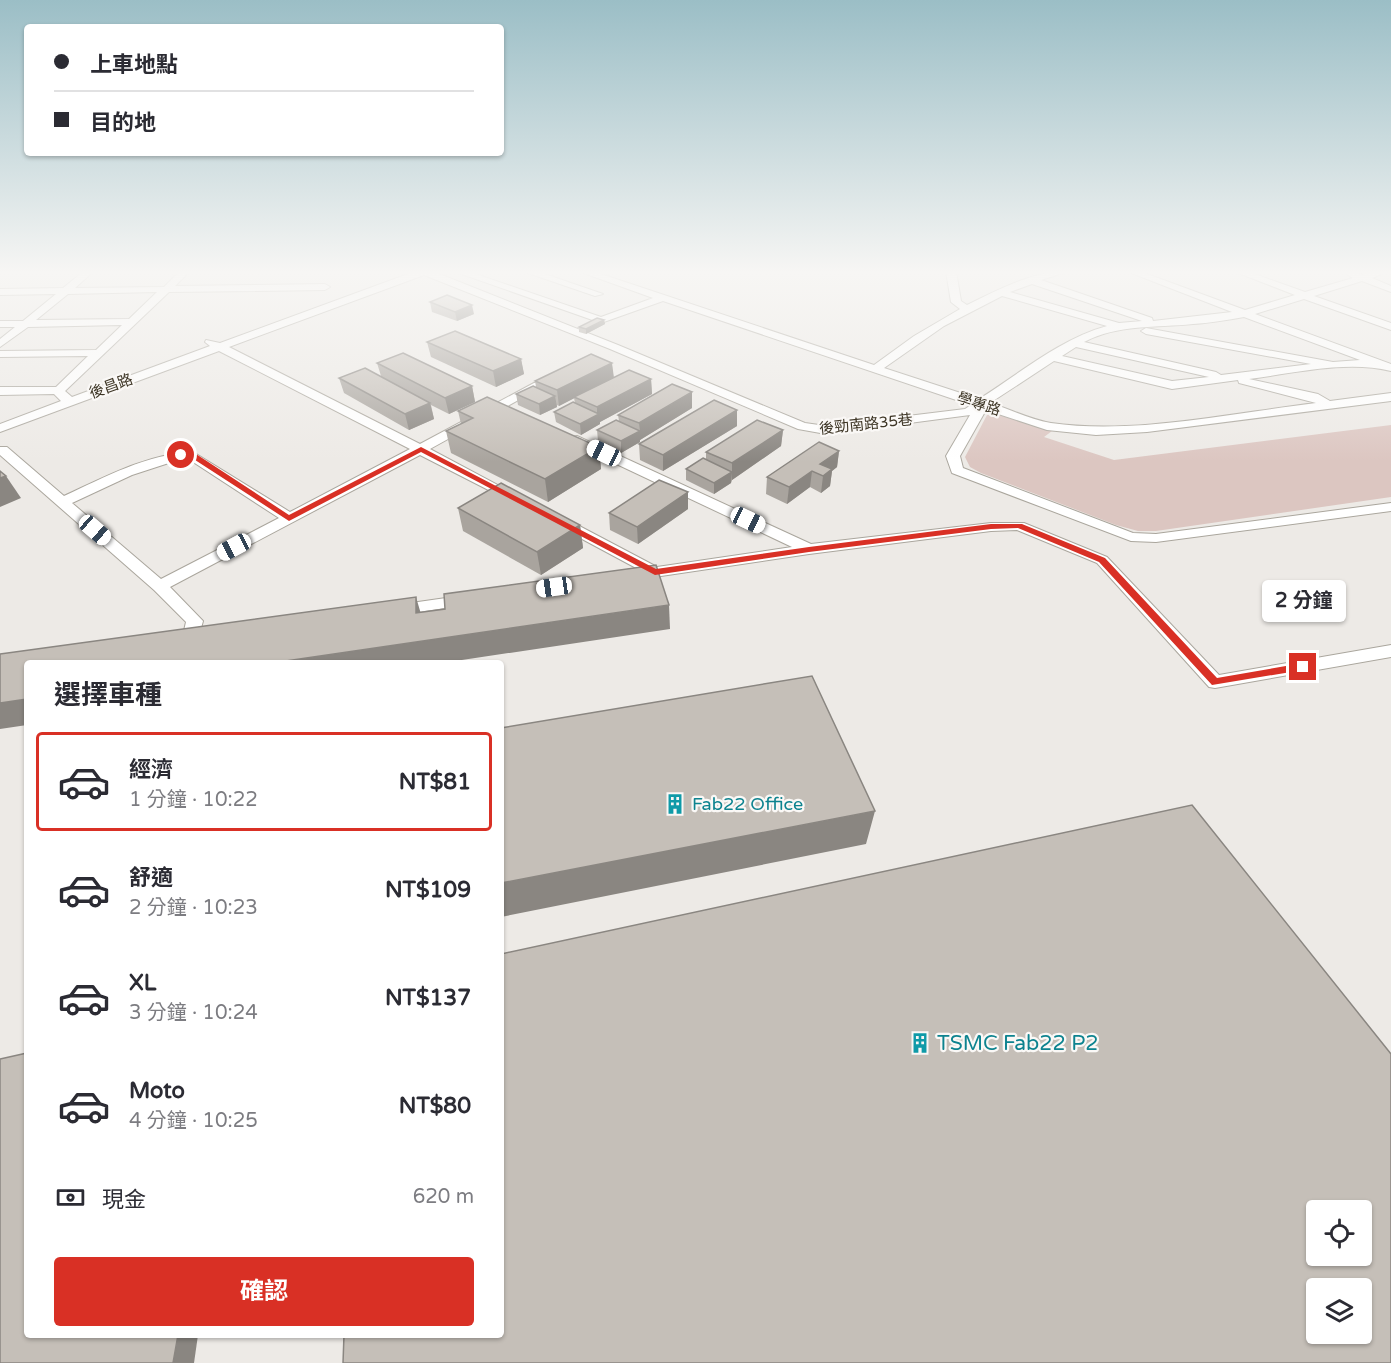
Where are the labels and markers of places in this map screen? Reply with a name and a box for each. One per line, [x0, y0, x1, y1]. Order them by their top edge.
building icon: Fab22 Office [663, 792, 687, 816]
place label: Fab22 Office [692, 793, 803, 815]
building icon: TSMC Fab22 P2 [908, 1031, 932, 1055]
place label: TSMC Fab22 P2 [937, 1031, 1098, 1056]

